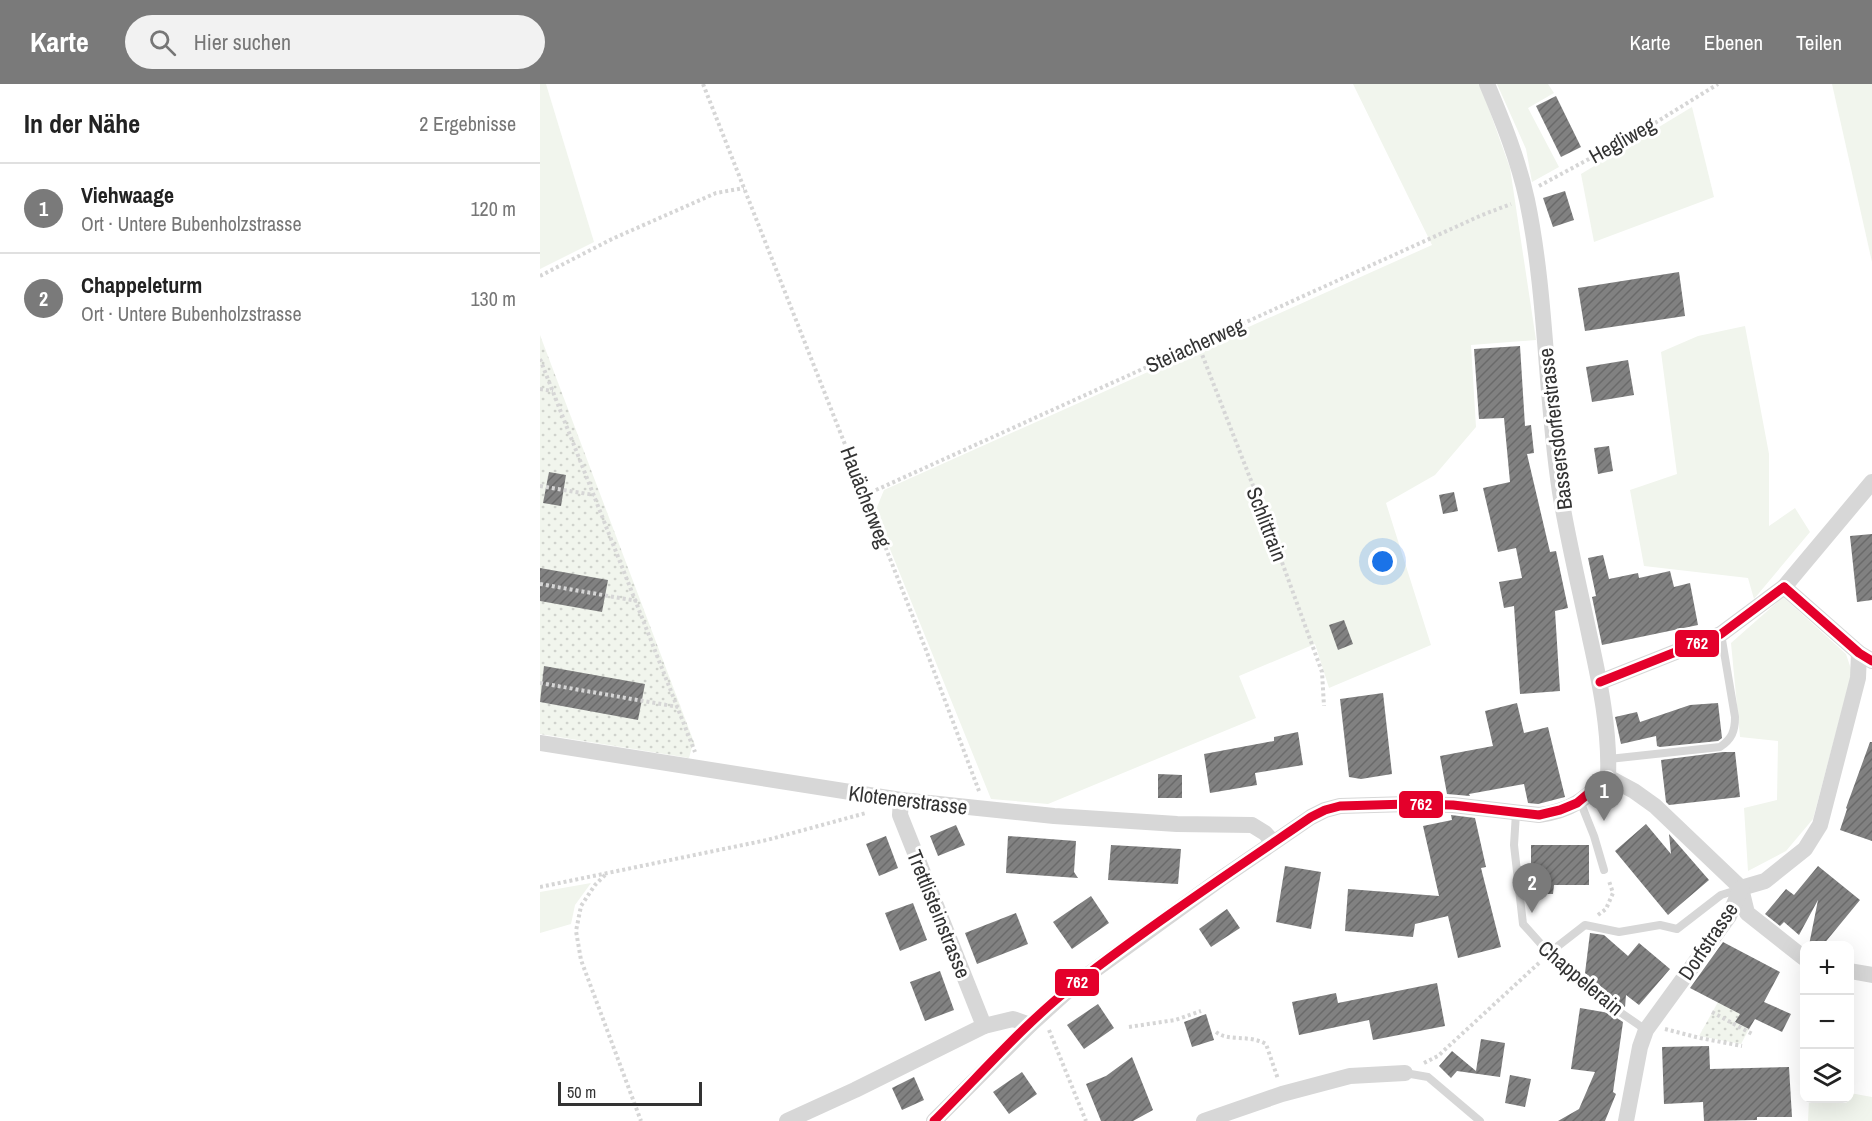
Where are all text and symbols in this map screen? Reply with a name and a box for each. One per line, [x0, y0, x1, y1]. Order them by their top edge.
search box [125, 15, 545, 69]
text: Karte [30, 23, 89, 61]
icon: search [146, 26, 179, 59]
text: Hier suchen [194, 27, 291, 57]
text: Karte [1630, 28, 1671, 57]
text: Ebenen [1704, 28, 1763, 57]
text: Teilen [1796, 28, 1842, 57]
text: In der Nähe [24, 106, 140, 141]
text: 2 Ergebnisse [419, 110, 516, 137]
street label: Hegliweg [1584, 110, 1661, 170]
text: Viehwaage [81, 180, 174, 210]
text: 1 [39, 195, 48, 222]
text: 120 m [470, 195, 516, 222]
text: Ort · Untere Bubenholzstrasse [81, 210, 302, 237]
text: Chappeleturm [81, 270, 202, 300]
text: 2 [39, 285, 48, 312]
text: 130 m [470, 285, 516, 312]
text: Ort · Untere Bubenholzstrasse [81, 300, 302, 327]
street label: Steiacherweg [1141, 310, 1249, 380]
street label: Bassersdorferstrasse [1531, 346, 1579, 512]
street label: Hauächerweg [833, 442, 899, 552]
street label: Schlittrain [1240, 483, 1294, 565]
your location [1368, 547, 1397, 576]
line badge: 762 [1674, 629, 1720, 658]
text: 762 [1686, 632, 1708, 654]
pin: 1 [1584, 772, 1624, 821]
street label: Klotenerstrasse [847, 778, 969, 822]
line badge: 762 [1398, 790, 1444, 819]
text: 762 [1410, 793, 1432, 815]
street label: Trettlisteinstrasse [900, 845, 978, 983]
pin: 2 [1512, 864, 1552, 913]
street label: Dorfstrasse [1671, 896, 1745, 986]
street label: Chappelerain [1532, 934, 1630, 1022]
map controls [1800, 941, 1854, 1103]
button: + [1800, 941, 1854, 995]
line badge: 762 [1054, 968, 1100, 997]
text: 762 [1066, 971, 1088, 993]
button: − [1800, 995, 1854, 1049]
button: layers [1800, 1049, 1854, 1103]
scale bar [558, 1079, 702, 1106]
text: 50 m [567, 1081, 596, 1103]

